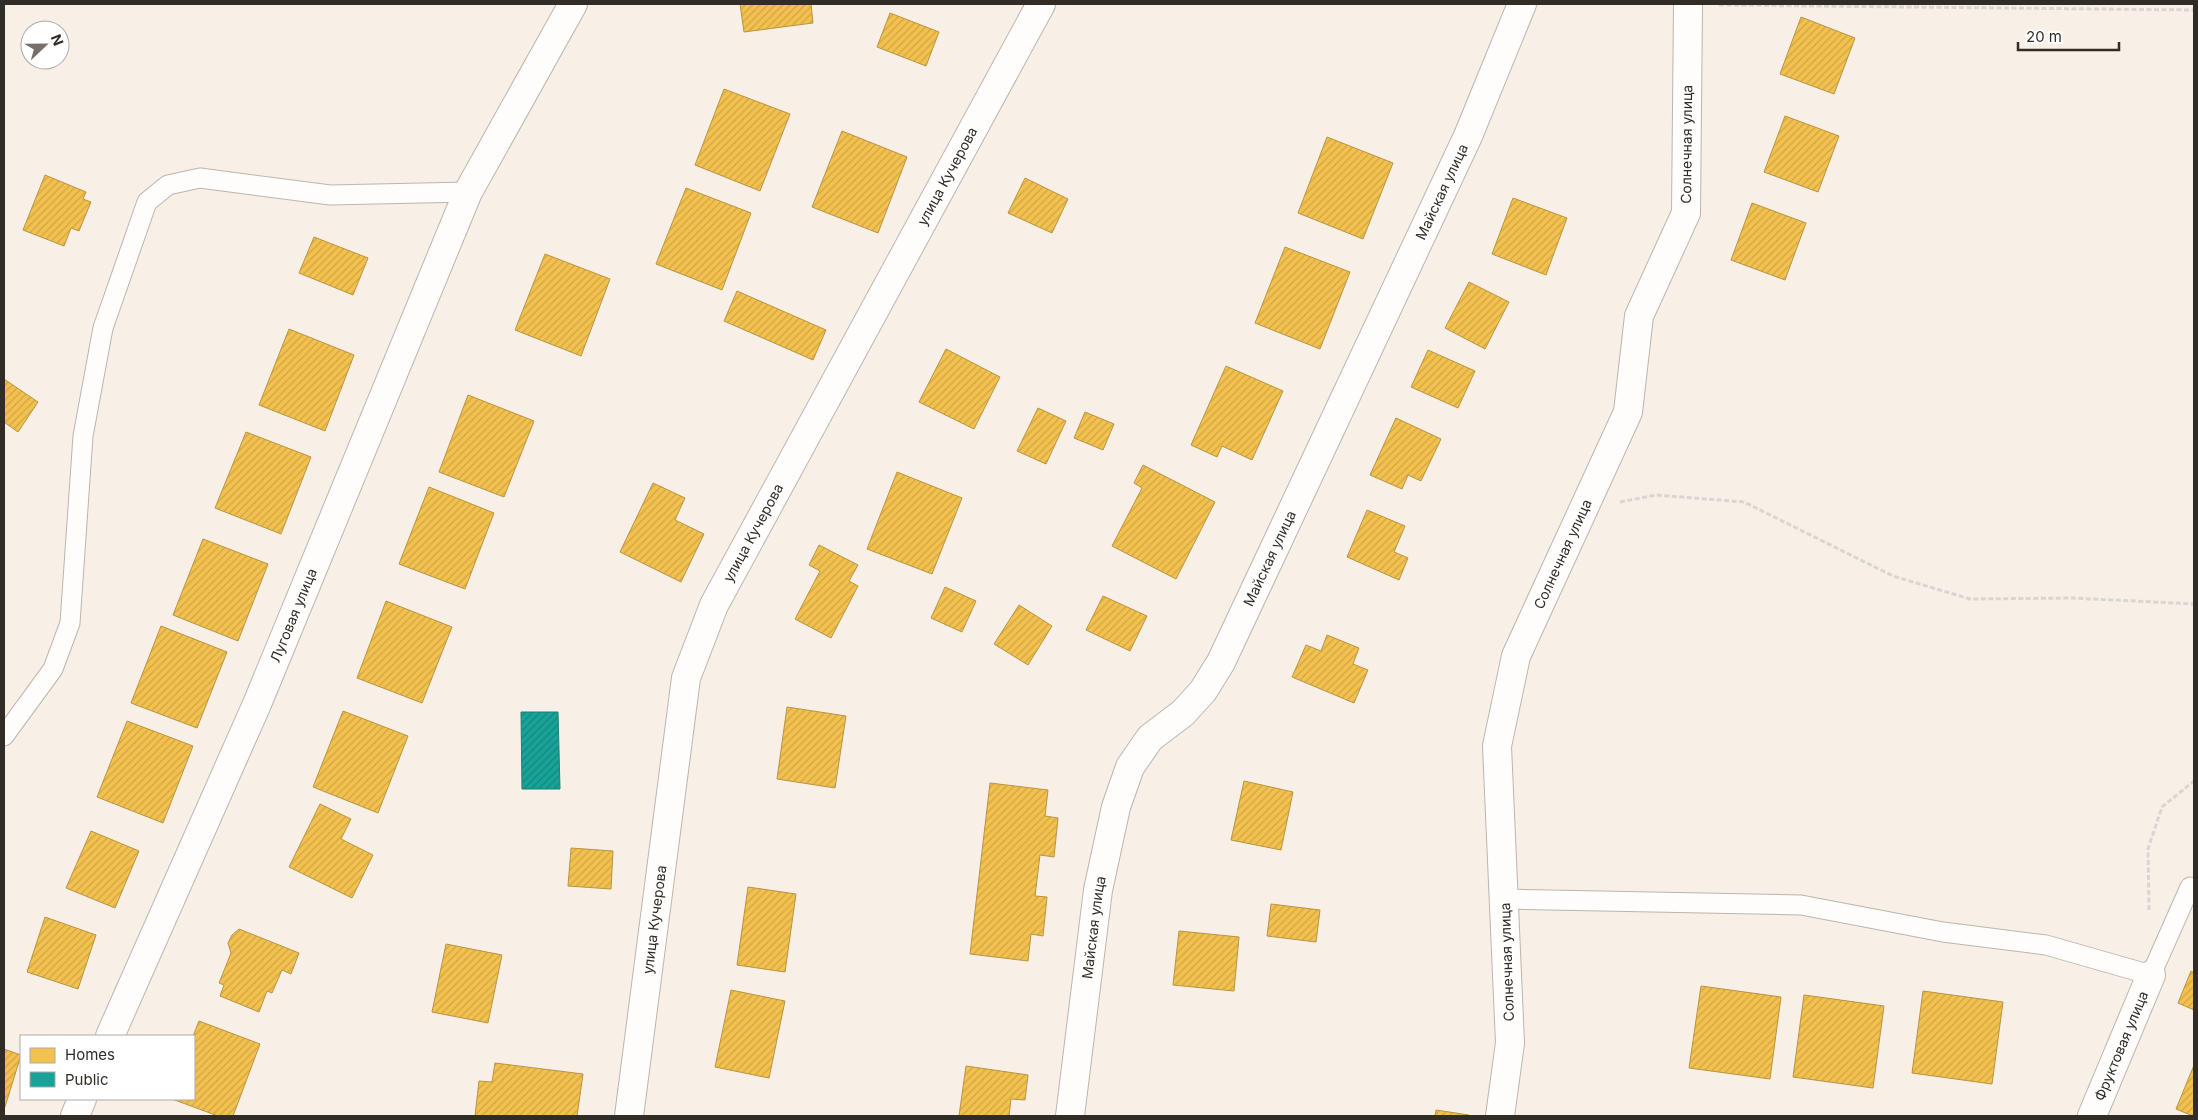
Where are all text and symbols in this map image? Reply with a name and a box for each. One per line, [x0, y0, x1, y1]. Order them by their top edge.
north arrow [20, 20, 70, 70]
scale bar [2018, 20, 2119, 52]
text: 20 m [2026, 27, 2062, 46]
text: N [48, 32, 67, 48]
street label: Солнечная улица [1677, 85, 1695, 204]
street label: улица Кучерова [913, 124, 980, 228]
street label: Майская улица [1412, 141, 1471, 242]
street label: улица Кучерова [719, 480, 786, 585]
street label: Солнечная улица [1530, 496, 1595, 612]
street label: Майская улица [1239, 508, 1299, 609]
street label: Луговая улица [266, 566, 320, 665]
street label: улица Кучерова [639, 864, 670, 975]
street label: Майская улица [1078, 874, 1109, 980]
street label: Солнечная улица [1496, 902, 1517, 1022]
street label: Фруктовая улица [2090, 988, 2151, 1103]
legend [20, 1035, 195, 1100]
text: Homes [65, 1045, 115, 1064]
text: Public [65, 1070, 108, 1089]

